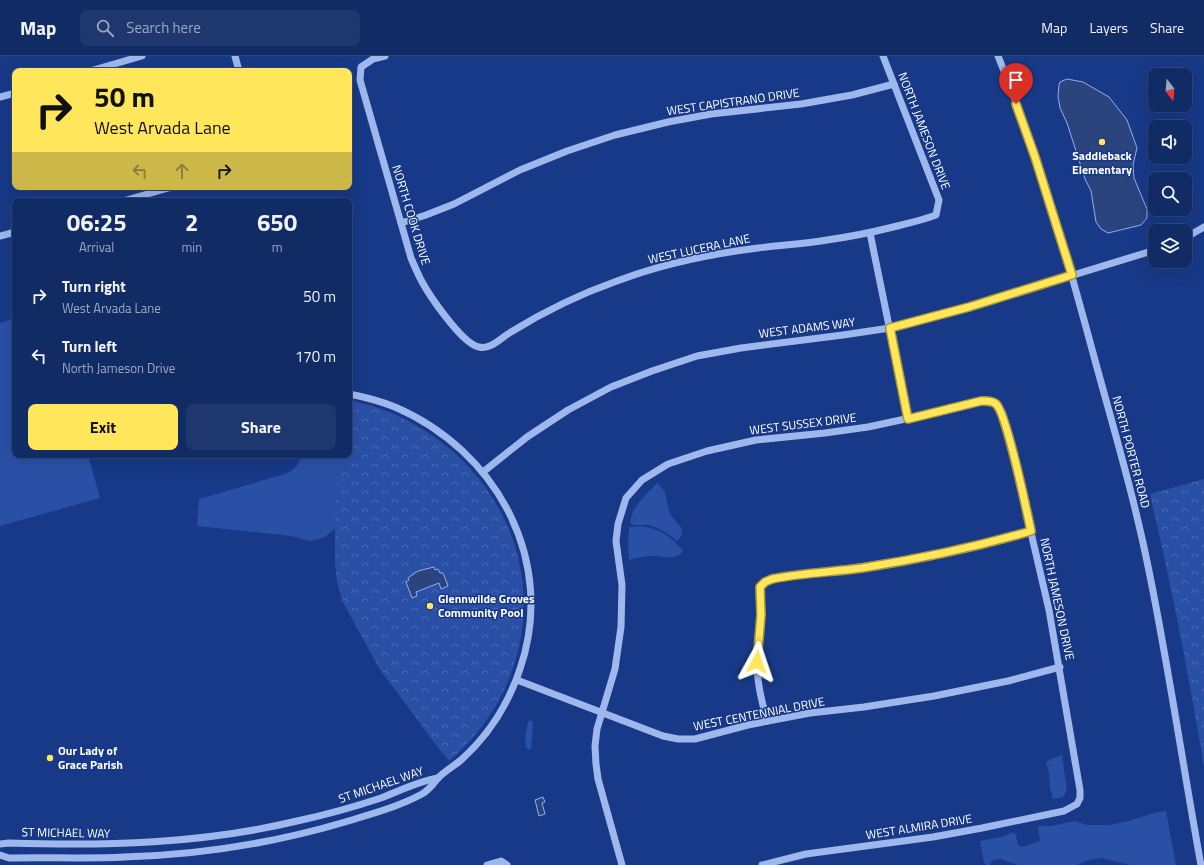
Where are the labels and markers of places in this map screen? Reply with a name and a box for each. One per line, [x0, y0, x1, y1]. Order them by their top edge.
pin [999, 63, 1033, 104]
marker: Saddleback Elementary [1097, 137, 1107, 147]
place label: Saddleback Elementary [1072, 146, 1133, 179]
place label: Glennwilde Groves Community Pool [438, 589, 535, 622]
marker: Glennwilde Groves Community Pool [425, 601, 435, 611]
place label: Our Lady of Grace Parish [58, 741, 123, 774]
marker: Our Lady of Grace Parish [45, 753, 55, 763]

